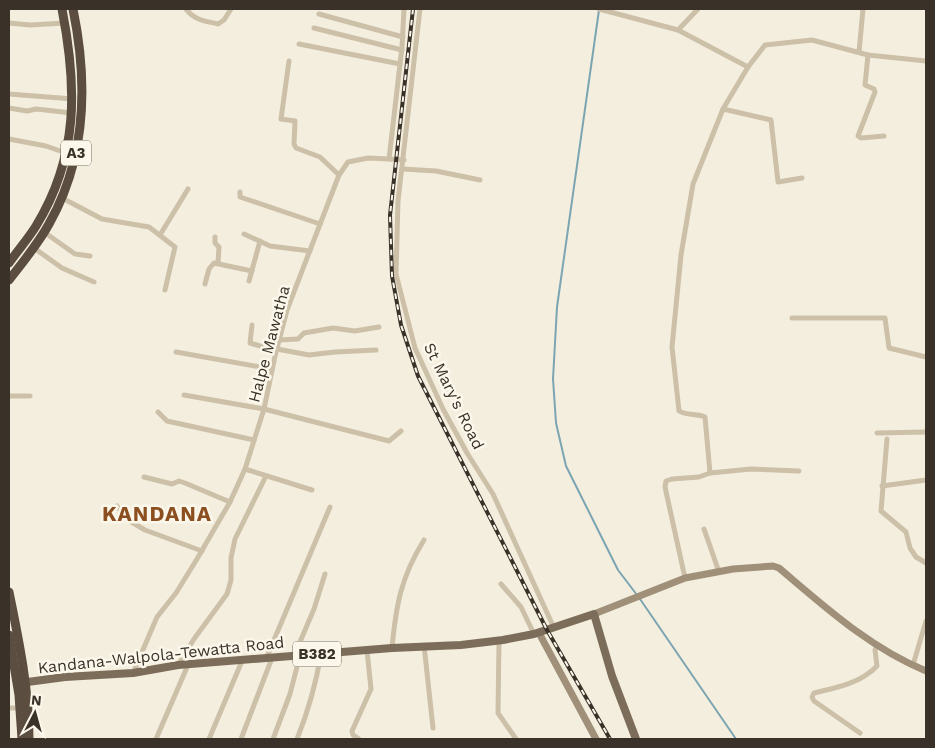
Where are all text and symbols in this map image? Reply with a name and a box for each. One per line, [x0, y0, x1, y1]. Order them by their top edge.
road number: A3 [61, 140, 91, 166]
street label: Halpe Mawatha [244, 283, 294, 405]
street label: St Mary's Road [420, 340, 488, 452]
district label: KANDANA [102, 501, 212, 526]
street label: Kandana-Walpola-Tewatta Road [37, 633, 285, 677]
road number: B382 [293, 642, 341, 666]
north arrow [10, 688, 60, 738]
text: N [30, 692, 42, 709]

